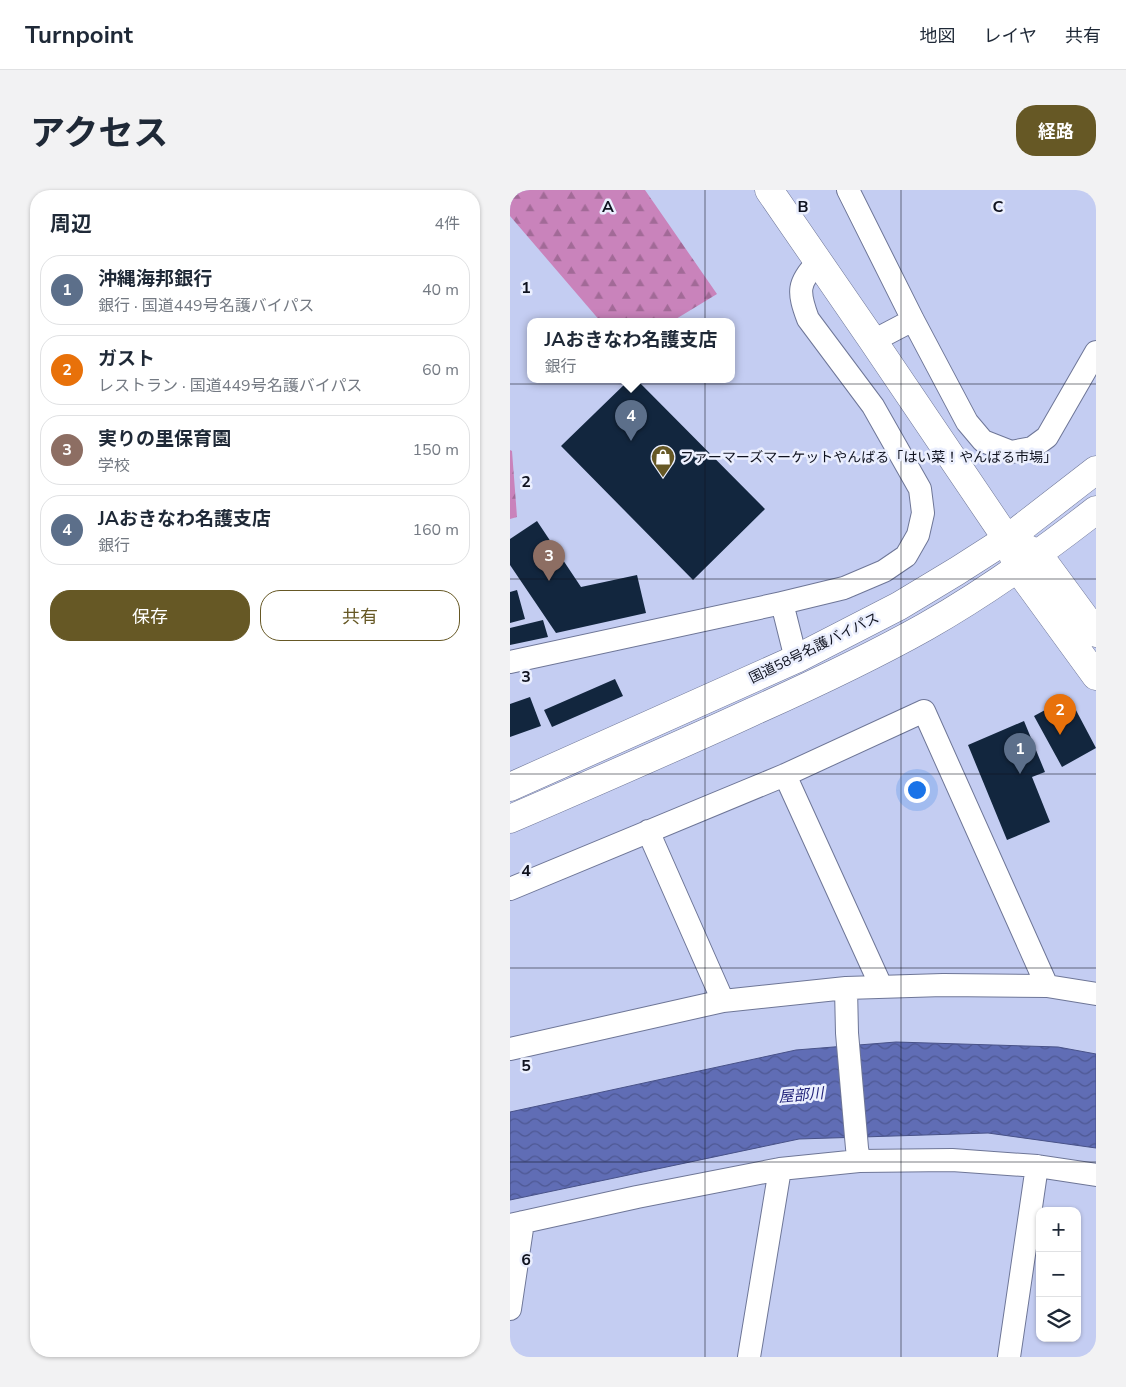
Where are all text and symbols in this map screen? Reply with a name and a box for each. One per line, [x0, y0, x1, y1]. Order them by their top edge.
text: Turnpoint [25, 19, 133, 51]
text: 地図 [920, 24, 956, 48]
text: レイヤ [984, 24, 1037, 48]
text: 共有 [1065, 24, 1101, 48]
button: 経路 [1016, 105, 1096, 156]
text: アクセス [30, 110, 168, 157]
text: A [602, 196, 614, 218]
text: B [797, 196, 809, 218]
text: C [993, 196, 1004, 218]
text: 周辺 [50, 210, 92, 238]
text: 4件 [434, 213, 460, 235]
text: 沖縄海邦銀行 [98, 266, 212, 292]
text: 1 [521, 277, 531, 299]
text: 1 [62, 279, 72, 301]
text: 40 m [422, 279, 459, 301]
text: 銀行 · 国道449号名護バイパス [98, 295, 314, 317]
popup [527, 318, 735, 383]
text: JAおきなわ名護支店 [545, 327, 717, 353]
text: ガスト [98, 346, 155, 372]
text: 銀行 [545, 356, 577, 378]
text: 2 [62, 359, 72, 381]
text: 60 m [422, 359, 459, 381]
text: レストラン · 国道449号名護バイパス [98, 375, 362, 397]
pin: 4 [615, 400, 647, 441]
text: 実りの里保育園 [98, 426, 231, 452]
text: 3 [62, 439, 72, 461]
text: 150 m [412, 439, 459, 461]
shop icon: ファーマーズマーケットやんばる「はい菜！やんばる市場」 [650, 444, 676, 478]
place label: ファーマーズマーケットやんばる「はい菜！やんばる市場」 [680, 448, 1057, 467]
text: 学校 [98, 455, 130, 477]
text: 2 [521, 471, 531, 493]
text: JAおきなわ名護支店 [98, 506, 271, 532]
text: 4 [62, 519, 72, 541]
text: 160 m [412, 519, 459, 541]
text: 銀行 [98, 535, 130, 557]
pin: 3 [533, 540, 565, 581]
button: 保存 [50, 590, 250, 641]
button: 共有 [260, 590, 460, 641]
street label: 国道58号名護バイパス [746, 608, 882, 688]
text: 3 [521, 666, 531, 688]
pin: 2 [1044, 694, 1076, 735]
pin: 1 [1004, 733, 1036, 774]
your location [904, 777, 930, 803]
text: 4 [521, 860, 531, 882]
text: 5 [521, 1055, 531, 1077]
water label: 屋部川 [778, 1083, 826, 1107]
map controls [1036, 1207, 1081, 1342]
button: + [1036, 1207, 1081, 1252]
text: 6 [521, 1249, 531, 1271]
button: − [1036, 1252, 1081, 1297]
button: layers [1036, 1297, 1081, 1342]

